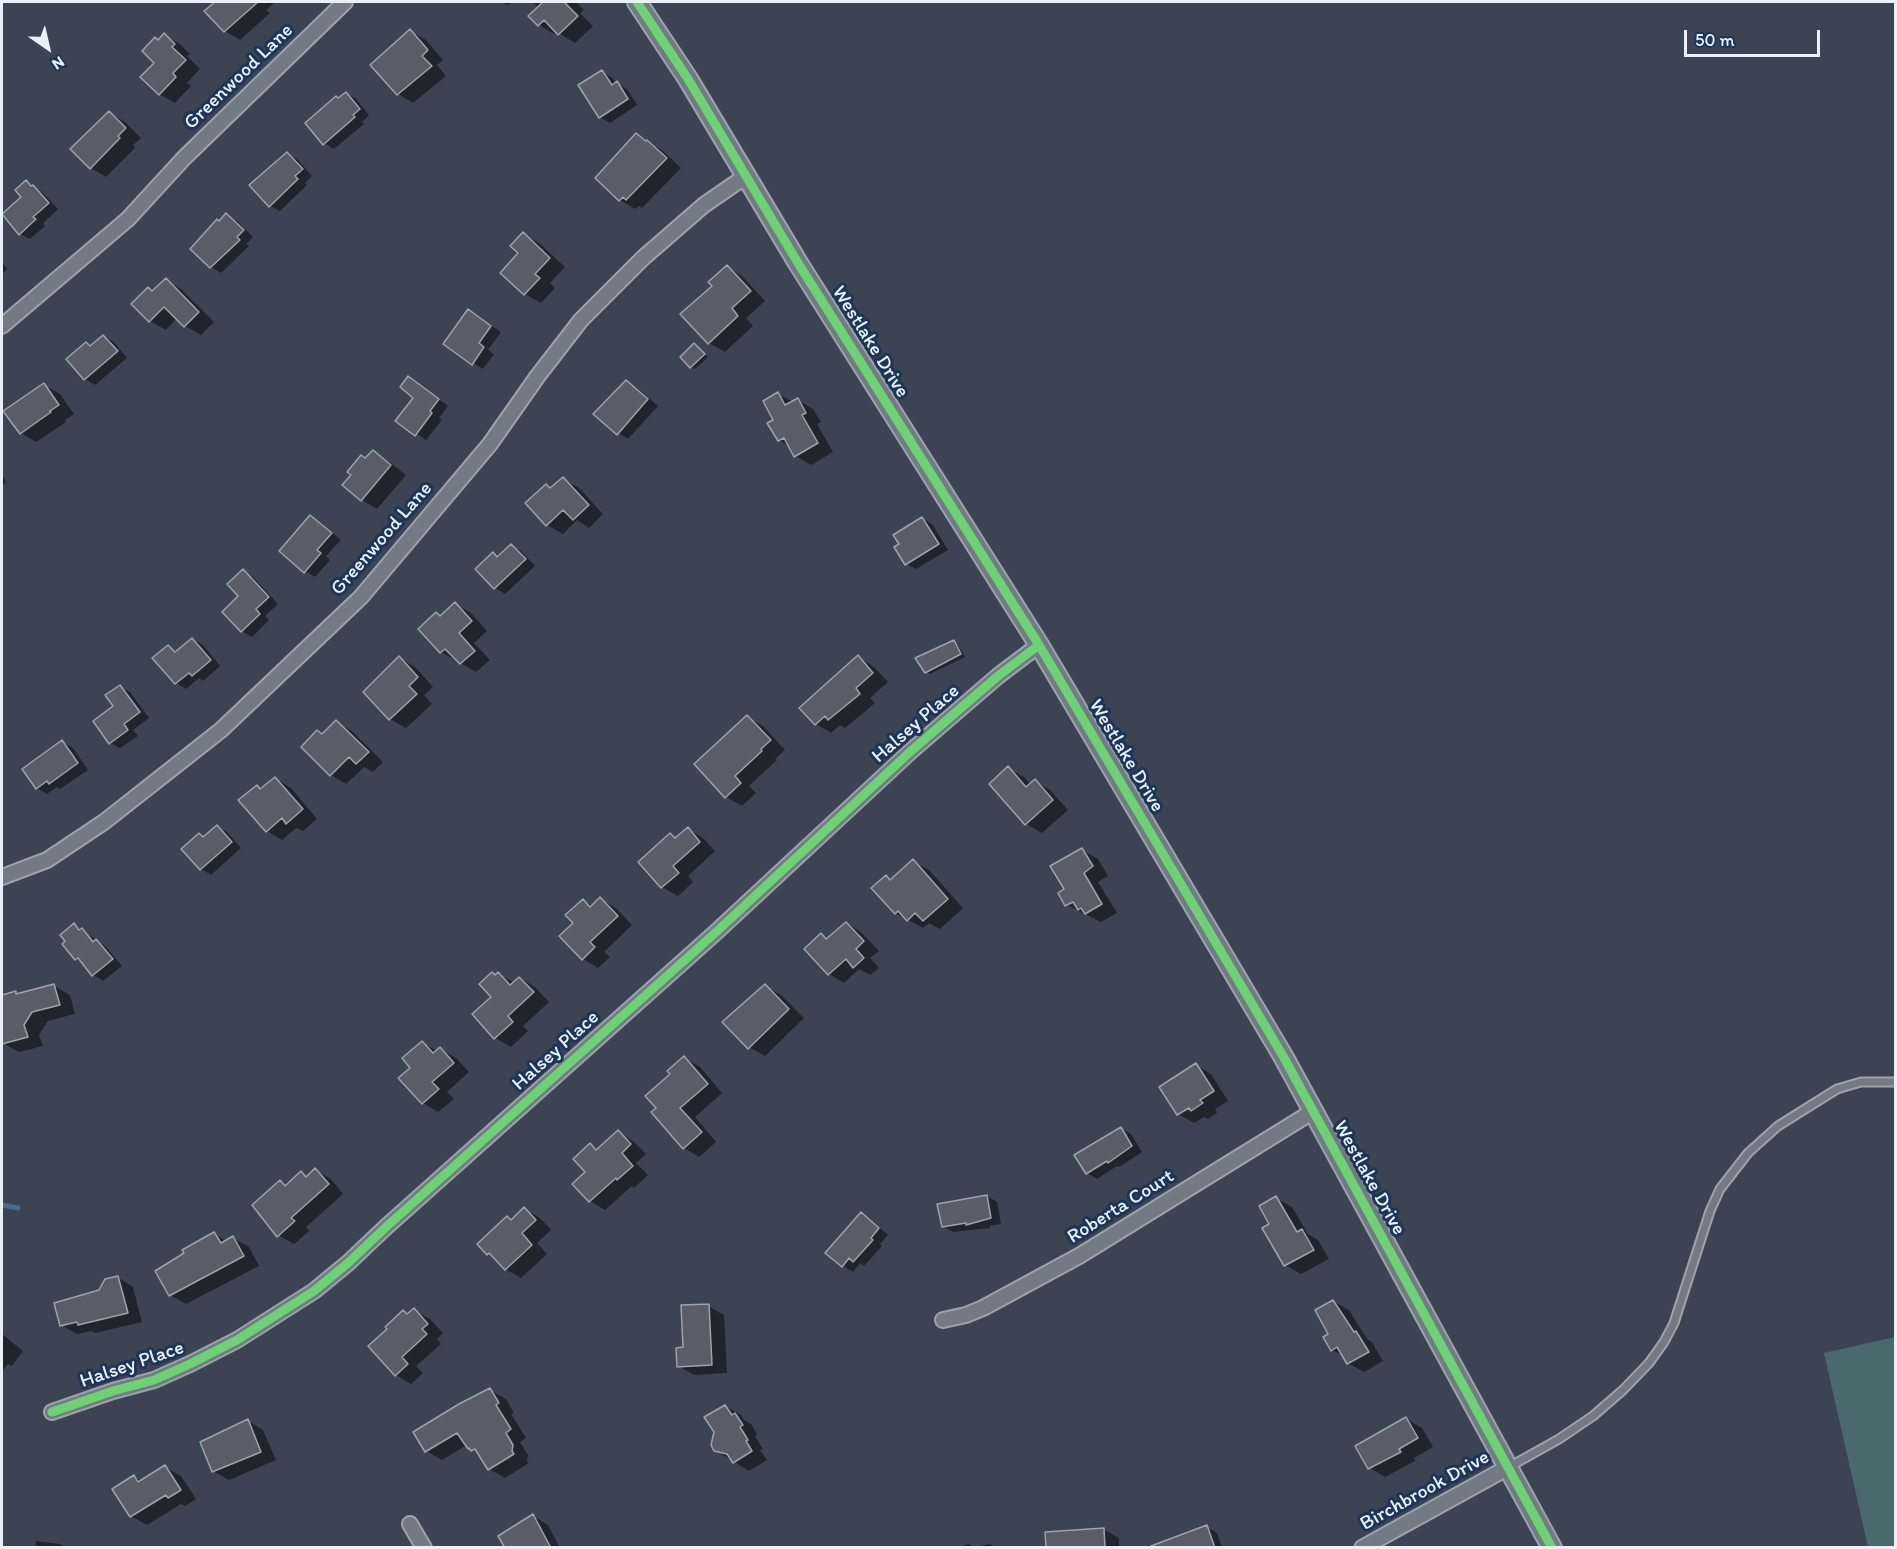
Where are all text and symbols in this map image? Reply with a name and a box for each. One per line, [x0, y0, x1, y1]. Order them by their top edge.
north arrow [18, 18, 78, 78]
scale bar [1687, 18, 1824, 56]
street label: Greenwood Lane [179, 19, 299, 135]
text: 50 m [1695, 29, 1735, 51]
text: N [49, 52, 68, 74]
street label: Westlake Drive [826, 282, 914, 402]
street label: Greenwood Lane [326, 477, 438, 601]
street label: Halsey Place [867, 679, 965, 769]
street label: Westlake Drive [1083, 695, 1169, 817]
street label: Halsey Place [508, 1006, 604, 1096]
street label: Westlake Drive [1328, 1116, 1410, 1240]
street label: Roberta Court [1063, 1165, 1179, 1249]
street label: Halsey Place [77, 1336, 187, 1394]
street label: Birchbrook Drive [1356, 1446, 1494, 1536]

